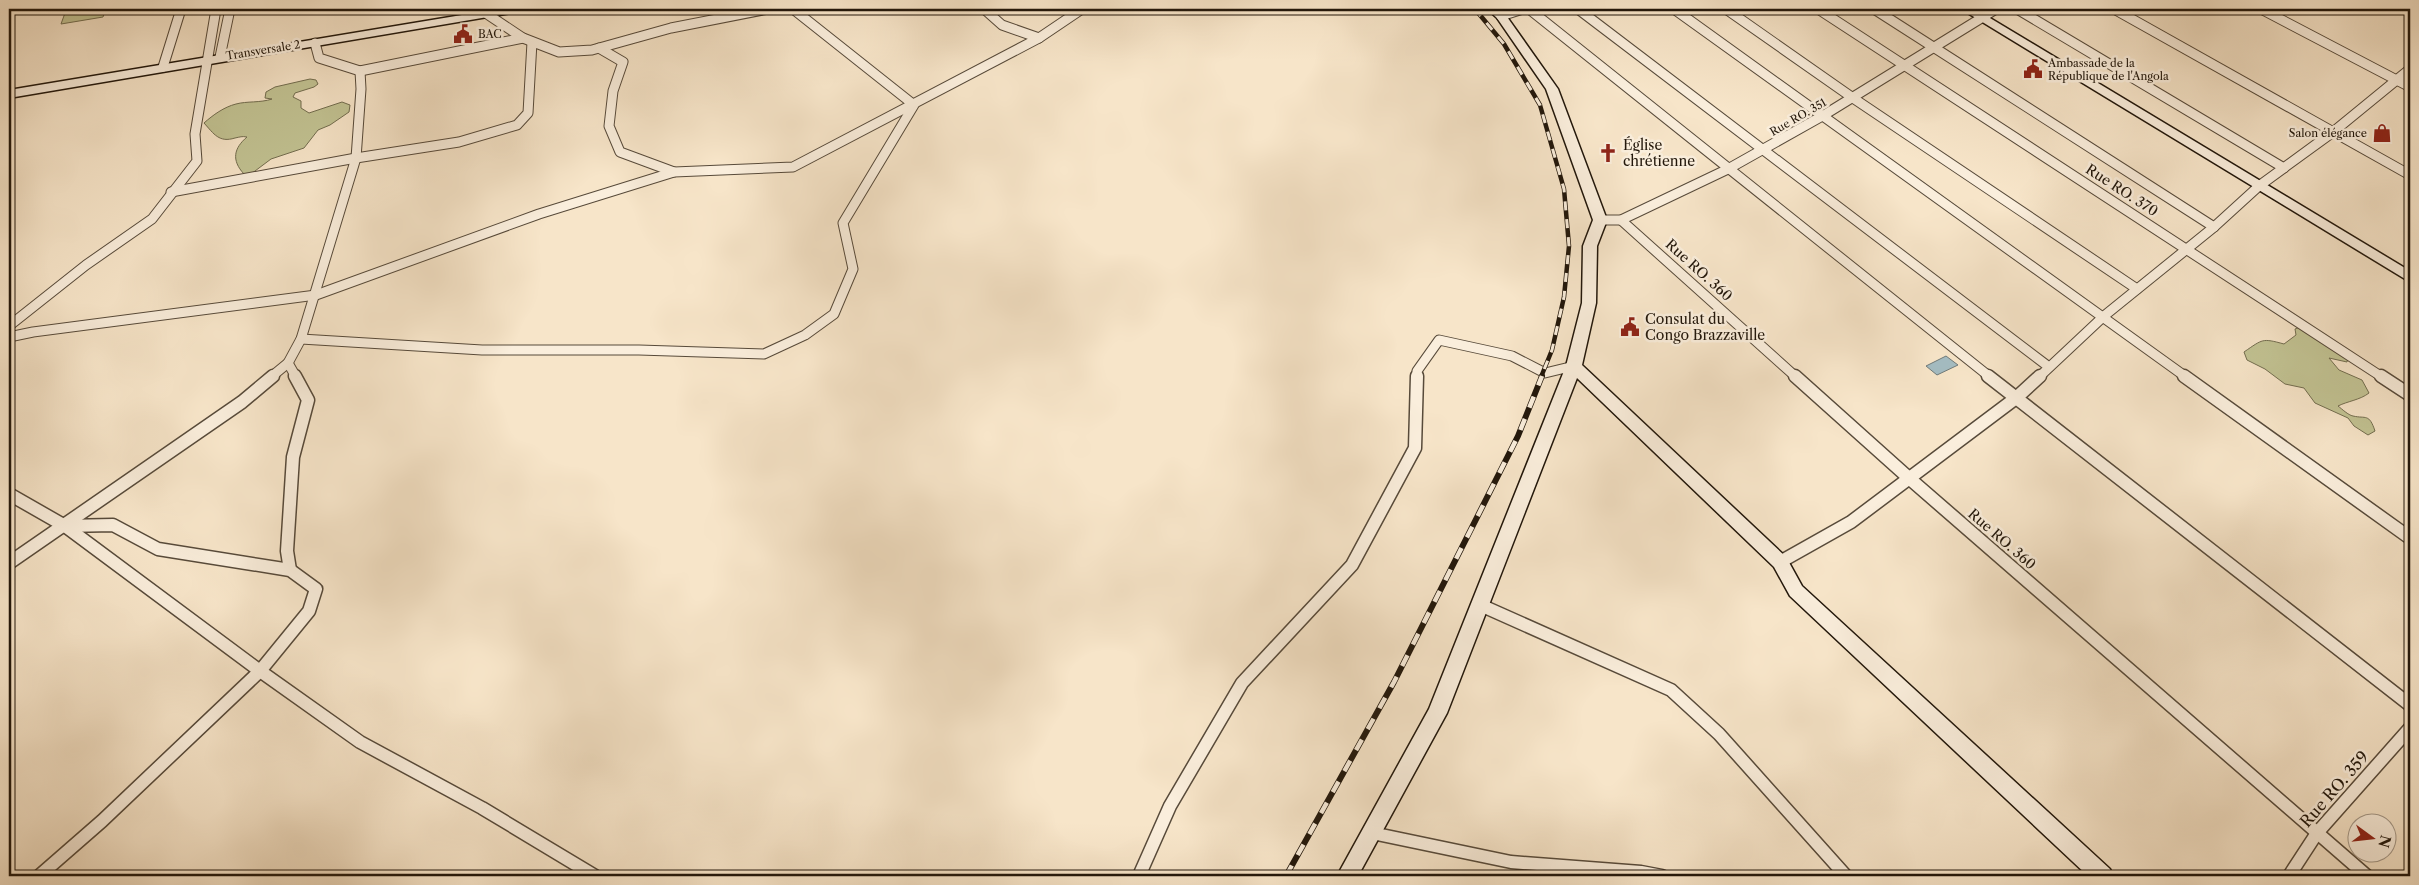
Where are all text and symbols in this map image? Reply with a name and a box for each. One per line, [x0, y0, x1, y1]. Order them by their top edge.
public building icon: BAC [452, 23, 474, 45]
place label: BAC [478, 27, 502, 41]
street label: Transversale 2 [225, 37, 301, 63]
place label: Ambassade de la République de l'Angola [2047, 56, 2169, 83]
public building icon: Ambassade de la République de l'Angola [2022, 58, 2044, 80]
street label: Rue RO. 351 [1767, 95, 1829, 139]
shop icon: Salon élégance [2371, 122, 2393, 144]
place label: Salon élégance [2289, 126, 2367, 140]
place label: Église chrétienne [1623, 136, 1695, 170]
church icon: Église chrétienne [1597, 142, 1619, 164]
street label: Rue RO. 370 [2082, 160, 2162, 220]
street label: Rue RO. 360 [1662, 235, 1736, 305]
place label: Consulat du Congo Brazzaville [1645, 310, 1765, 344]
public building icon: Consulat du Congo Brazzaville [1619, 316, 1641, 338]
street label: Rue RO. 360 [1964, 505, 2040, 573]
street label: Rue RO. 359 [2295, 747, 2373, 831]
north arrow [2346, 812, 2396, 862]
text: N [2374, 833, 2395, 850]

